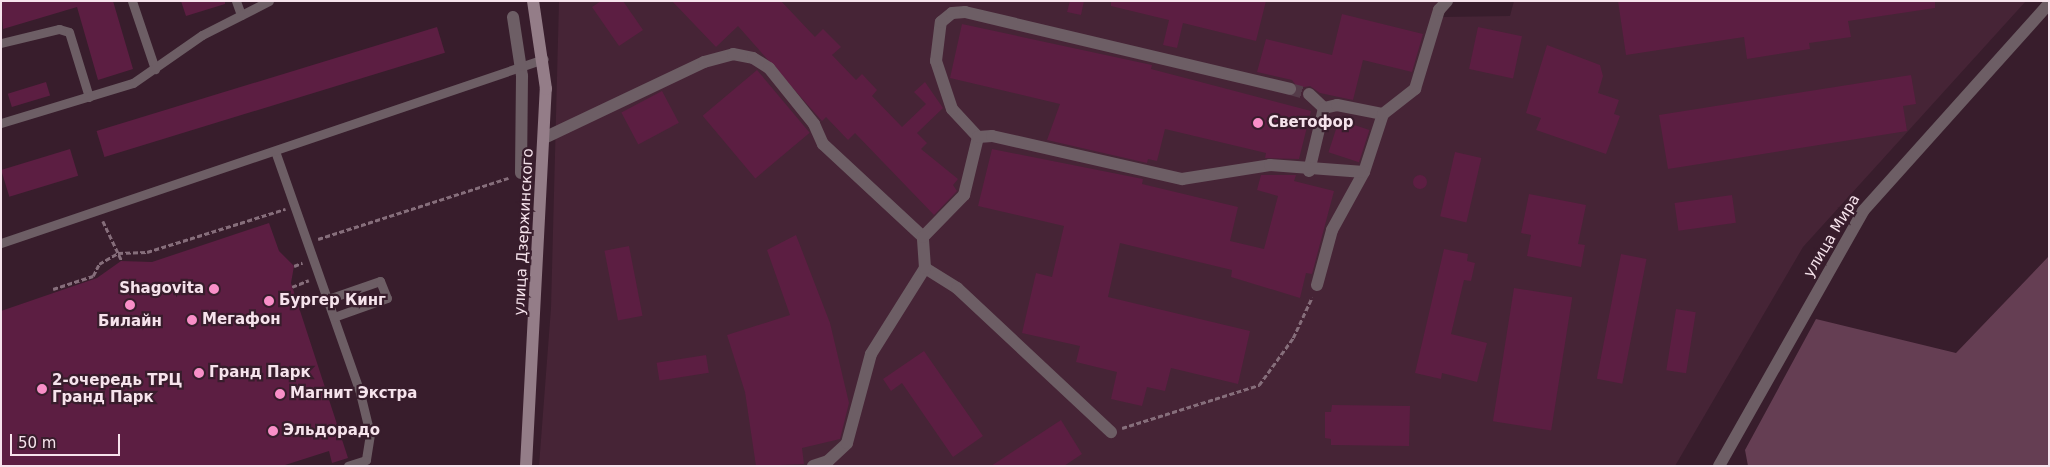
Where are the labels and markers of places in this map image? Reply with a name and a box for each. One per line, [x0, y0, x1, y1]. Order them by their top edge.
place label: Светофор [1268, 114, 1354, 132]
marker: Светофор [1252, 117, 1264, 129]
place label: Shagovita [119, 280, 204, 298]
marker: Shagovita [208, 283, 220, 295]
place label: Бургер Кинг [279, 292, 386, 310]
marker: Бургер Кинг [263, 295, 275, 307]
marker: Билайн [124, 299, 136, 311]
place label: Мегафон [202, 311, 281, 329]
place label: Билайн [98, 313, 162, 331]
marker: Мегафон [186, 314, 198, 326]
place label: Гранд Парк [209, 364, 311, 382]
marker: Гранд Парк [193, 367, 205, 379]
place label: 2-очередь ТРЦ Гранд Парк [52, 371, 182, 406]
marker: 2-очередь ТРЦ Гранд Парк [36, 383, 48, 395]
place label: Магнит Экстра [290, 385, 417, 403]
marker: Магнит Экстра [274, 388, 286, 400]
place label: Эльдорадо [283, 422, 380, 440]
marker: Эльдорадо [267, 425, 279, 437]

